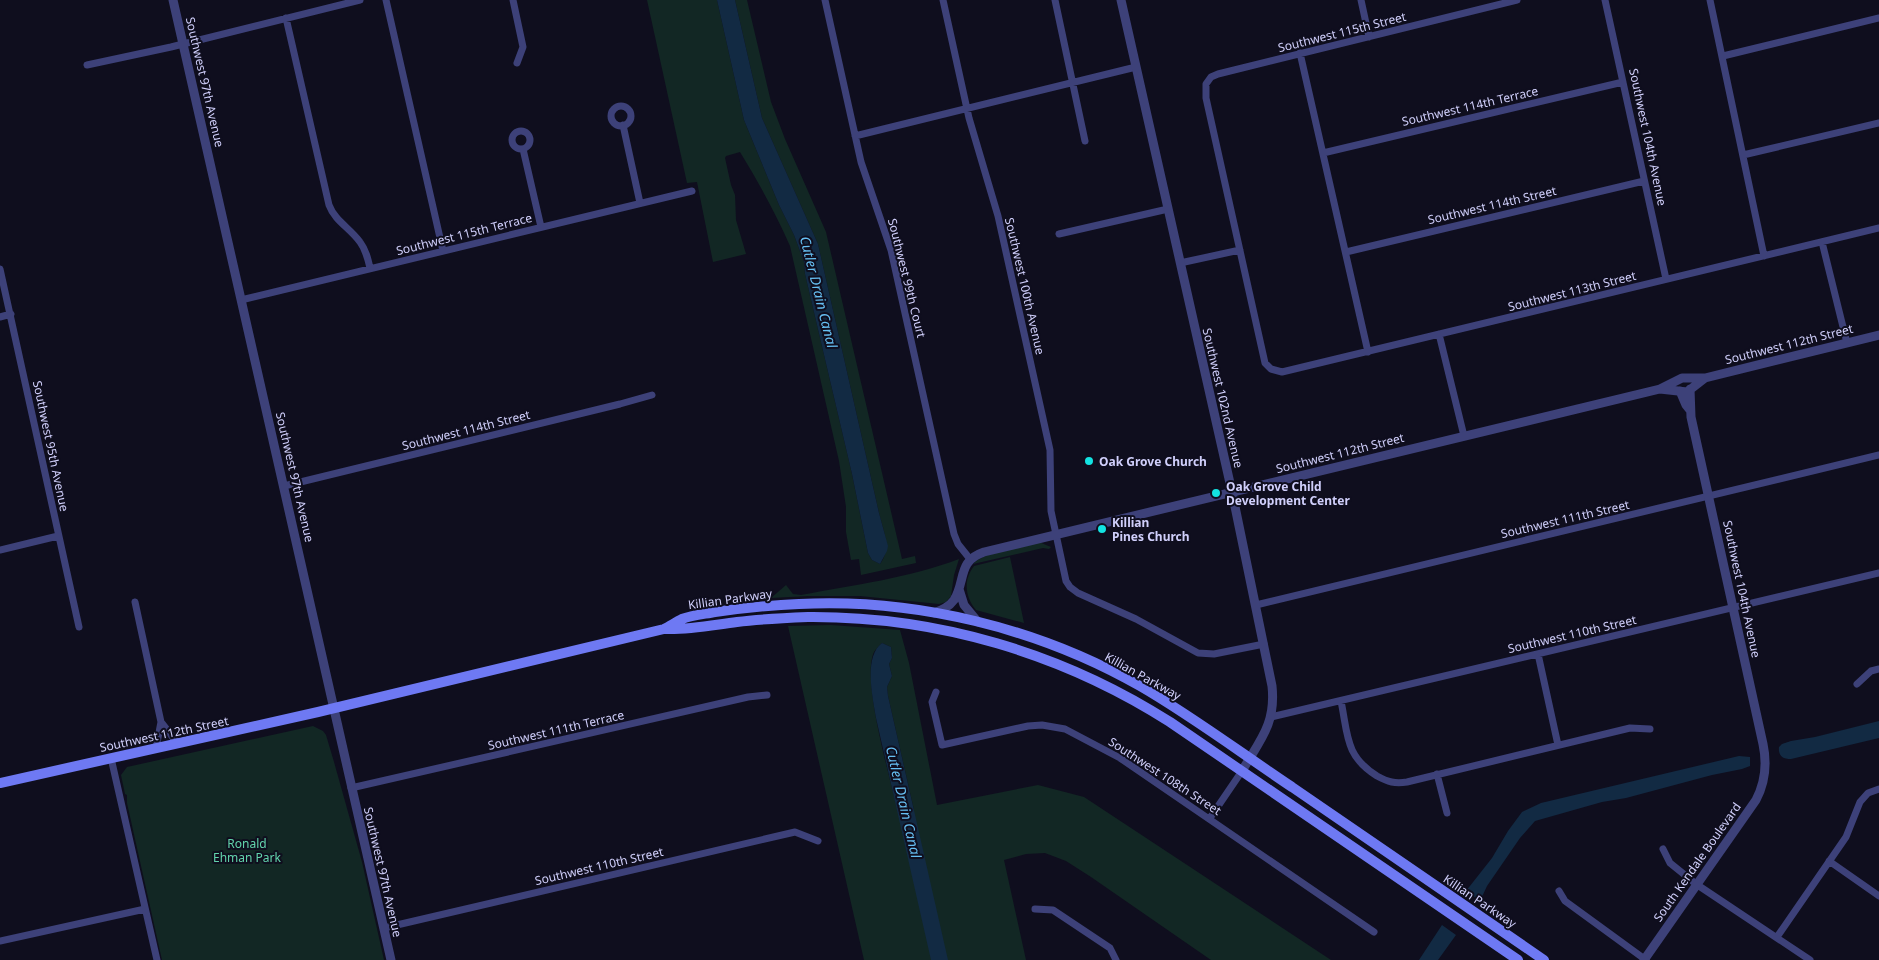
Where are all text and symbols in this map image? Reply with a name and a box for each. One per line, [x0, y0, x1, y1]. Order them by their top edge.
street label: Southwest 115th Street [1276, 8, 1408, 56]
street label: Southwest 97th Avenue [182, 15, 228, 149]
street label: Southwest 104th Avenue [1625, 67, 1671, 207]
street label: Southwest 114th Terrace [1400, 82, 1540, 130]
street label: Southwest 114th Street [1426, 182, 1559, 228]
street label: Southwest 115th Terrace [394, 209, 534, 259]
street label: Southwest 99th Court [884, 216, 930, 340]
street label: Southwest 100th Avenue [1001, 216, 1049, 356]
water label: Cutler Drain Canal [796, 234, 842, 350]
street label: Southwest 113th Street [1506, 267, 1638, 315]
street label: Southwest 112th Street [1723, 320, 1855, 368]
street label: Southwest 102nd Avenue [1199, 326, 1247, 470]
street label: Southwest 95th Avenue [29, 379, 73, 513]
street label: Southwest 114th Street [400, 406, 532, 454]
street label: Southwest 97th Avenue [272, 410, 318, 544]
street label: Southwest 112th Street [1274, 429, 1406, 477]
place label: Oak Grove Church [1099, 453, 1207, 470]
marker: Oak Grove Church [1083, 455, 1095, 467]
place label: Oak Grove Child Development Center [1226, 478, 1350, 509]
marker: Oak Grove Child Development Center [1210, 487, 1222, 499]
street label: Southwest 111th Street [1499, 496, 1632, 542]
place label: Killian Pines Church [1112, 514, 1190, 545]
street label: Southwest 104th Avenue [1719, 519, 1765, 659]
marker: Killian Pines Church [1096, 523, 1108, 535]
street label: Killian Parkway [687, 585, 774, 613]
street label: Southwest 110th Street [1506, 611, 1639, 657]
street label: Killian Parkway [1102, 648, 1185, 704]
street label: Southwest 111th Terrace [486, 706, 626, 754]
street label: Southwest 112th Street [98, 712, 231, 756]
street label: Southwest 108th Street [1105, 733, 1225, 819]
water label: Cutler Drain Canal [882, 744, 926, 860]
street label: South Kendale Boulevard [1649, 799, 1745, 925]
street label: Southwest 97th Avenue [360, 805, 406, 939]
park label: Ronald Ehman Park [213, 835, 282, 866]
street label: Southwest 110th Street [533, 843, 666, 889]
street label: Killian Parkway [1440, 870, 1521, 932]

